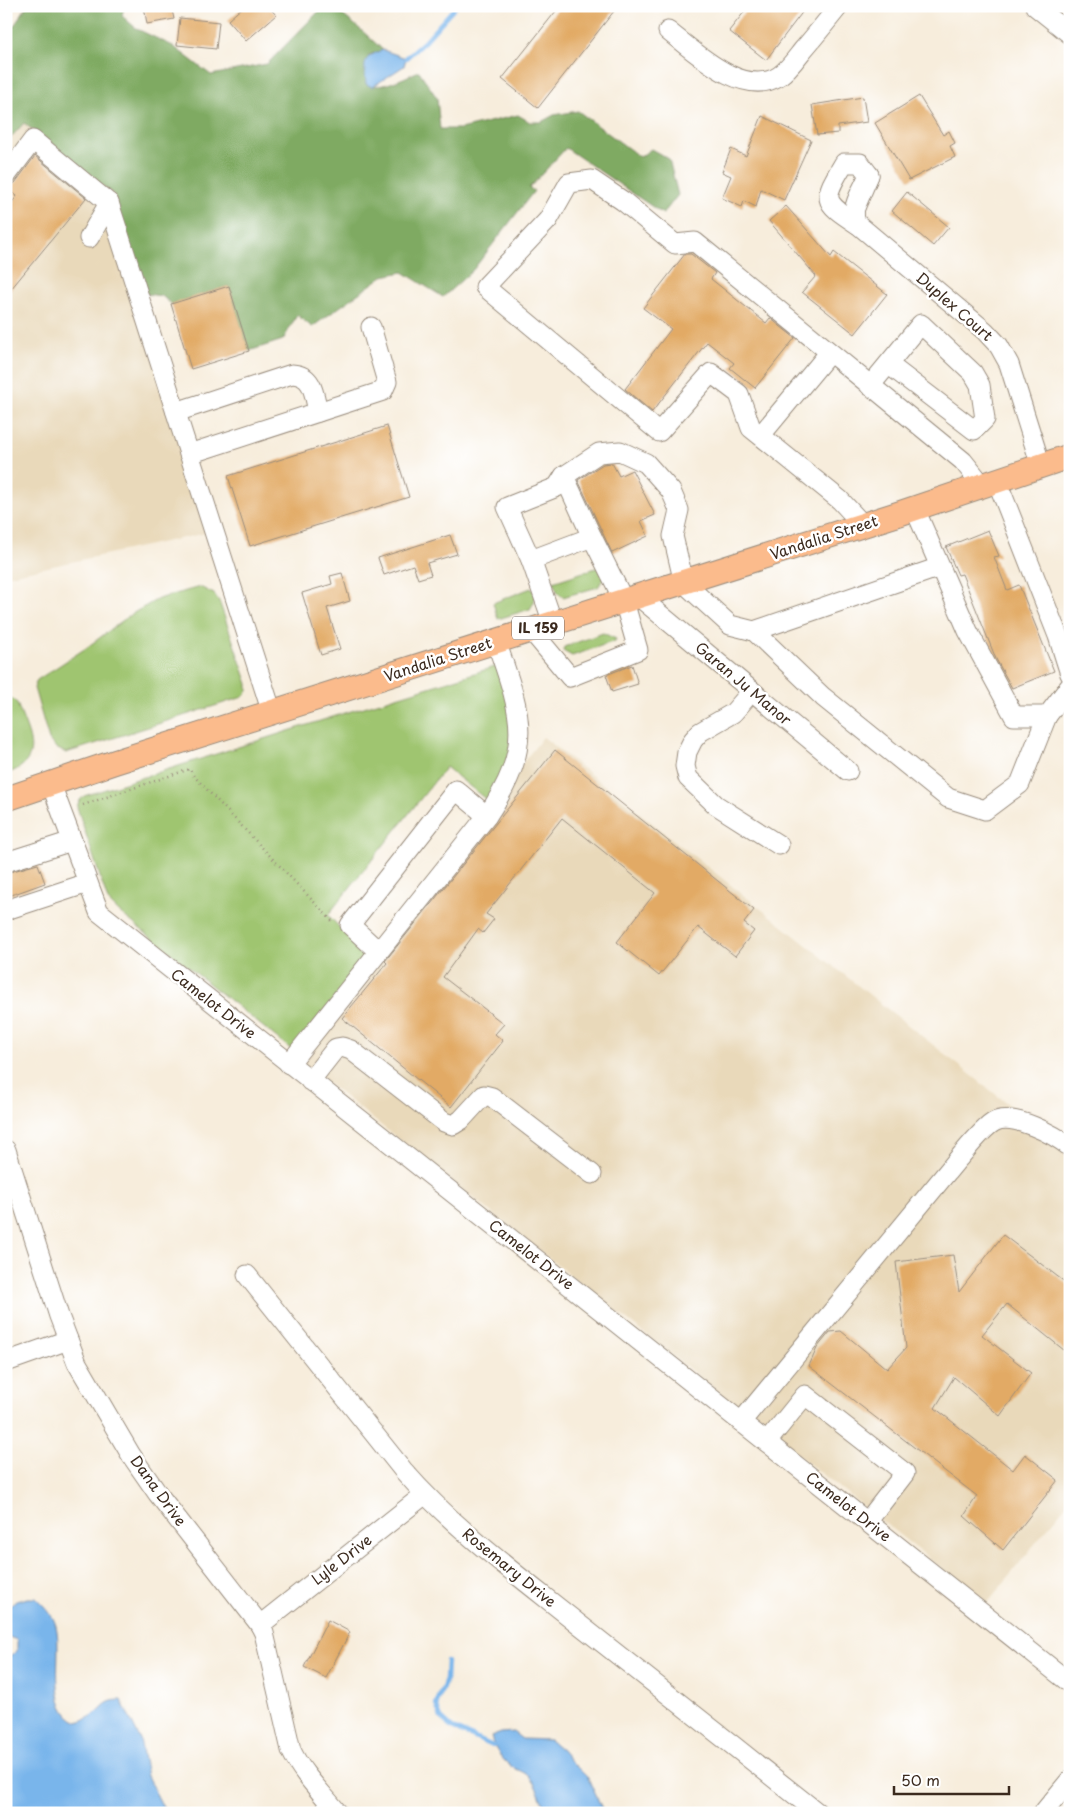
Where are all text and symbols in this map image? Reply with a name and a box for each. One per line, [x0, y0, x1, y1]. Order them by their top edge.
street label: Duplex Court [911, 266, 999, 346]
street label: Vandalia Street [767, 508, 880, 565]
road number: IL 159 [512, 616, 564, 640]
street label: Vandalia Street [381, 630, 494, 687]
street label: Garan Ju Manor [691, 636, 797, 730]
street label: Camelot Drive [166, 962, 262, 1044]
street label: Camelot Drive [484, 1213, 580, 1295]
street label: Dana Drive [126, 1450, 193, 1530]
street label: Camelot Drive [801, 1465, 897, 1547]
street label: Rosemary Drive [458, 1522, 562, 1612]
street label: Lyle Drive [306, 1528, 376, 1590]
scale bar [894, 1764, 1008, 1796]
text: 50 m [901, 1768, 940, 1791]

